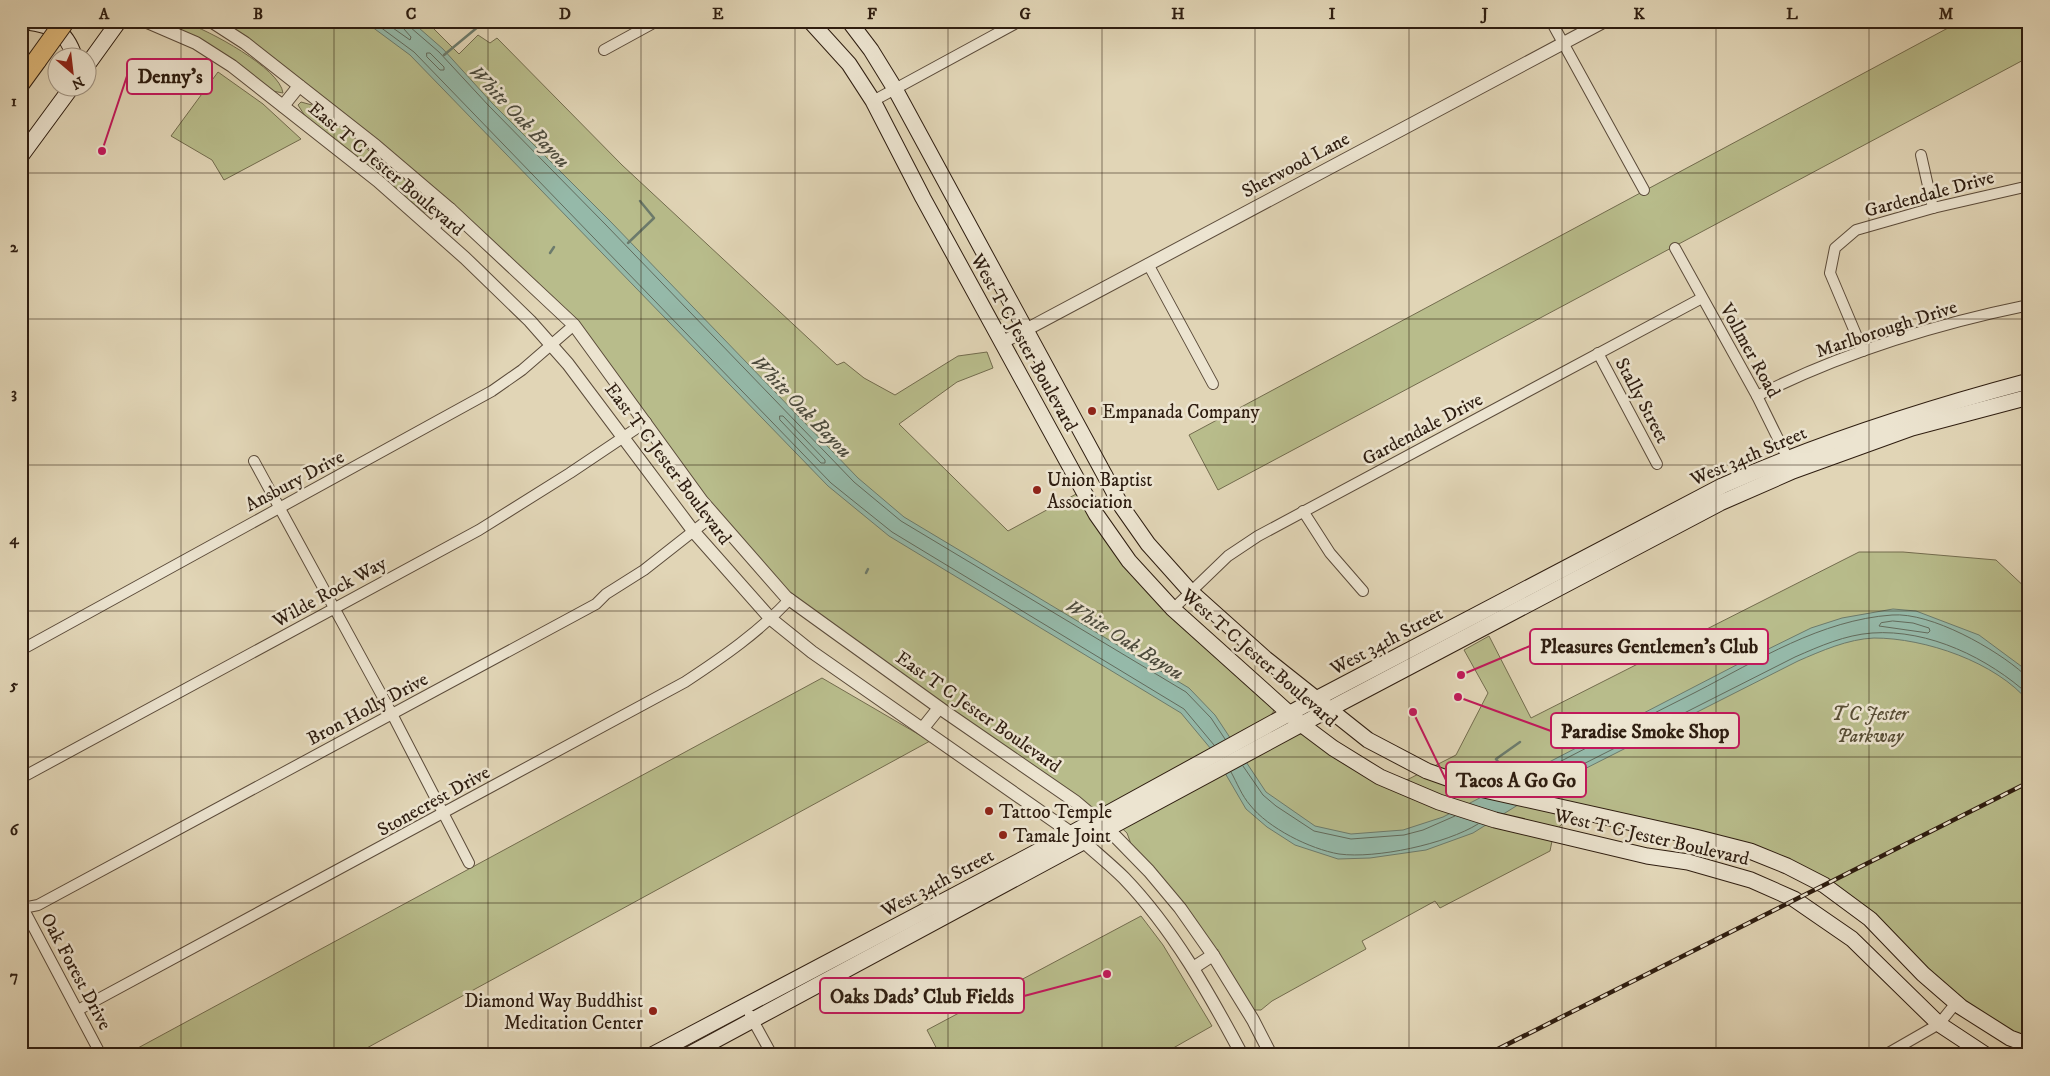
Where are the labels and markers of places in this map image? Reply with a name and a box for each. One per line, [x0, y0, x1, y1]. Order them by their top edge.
callout: Denny's [127, 59, 212, 94]
place label: Empanada Company [1102, 401, 1261, 424]
marker: Empanada Company [1086, 405, 1098, 417]
place label: Union Baptist Association [1047, 469, 1152, 514]
marker: Union Baptist Association [1031, 484, 1043, 496]
callout: Pleasures Gentlemen's Club [1530, 629, 1768, 664]
callout: Paradise Smoke Shop [1551, 713, 1739, 748]
callout: Tacos A Go Go [1446, 762, 1586, 797]
place label: Tattoo Temple [999, 801, 1112, 824]
marker: Tattoo Temple [983, 805, 995, 817]
place label: Tamale Joint [1013, 825, 1111, 848]
marker: Tamale Joint [997, 829, 1009, 841]
callout: Oaks Dads' Club Fields [820, 978, 1024, 1013]
place label: Diamond Way Buddhist Meditation Center [464, 990, 643, 1035]
marker: Diamond Way Buddhist Meditation Center [647, 1005, 659, 1017]

